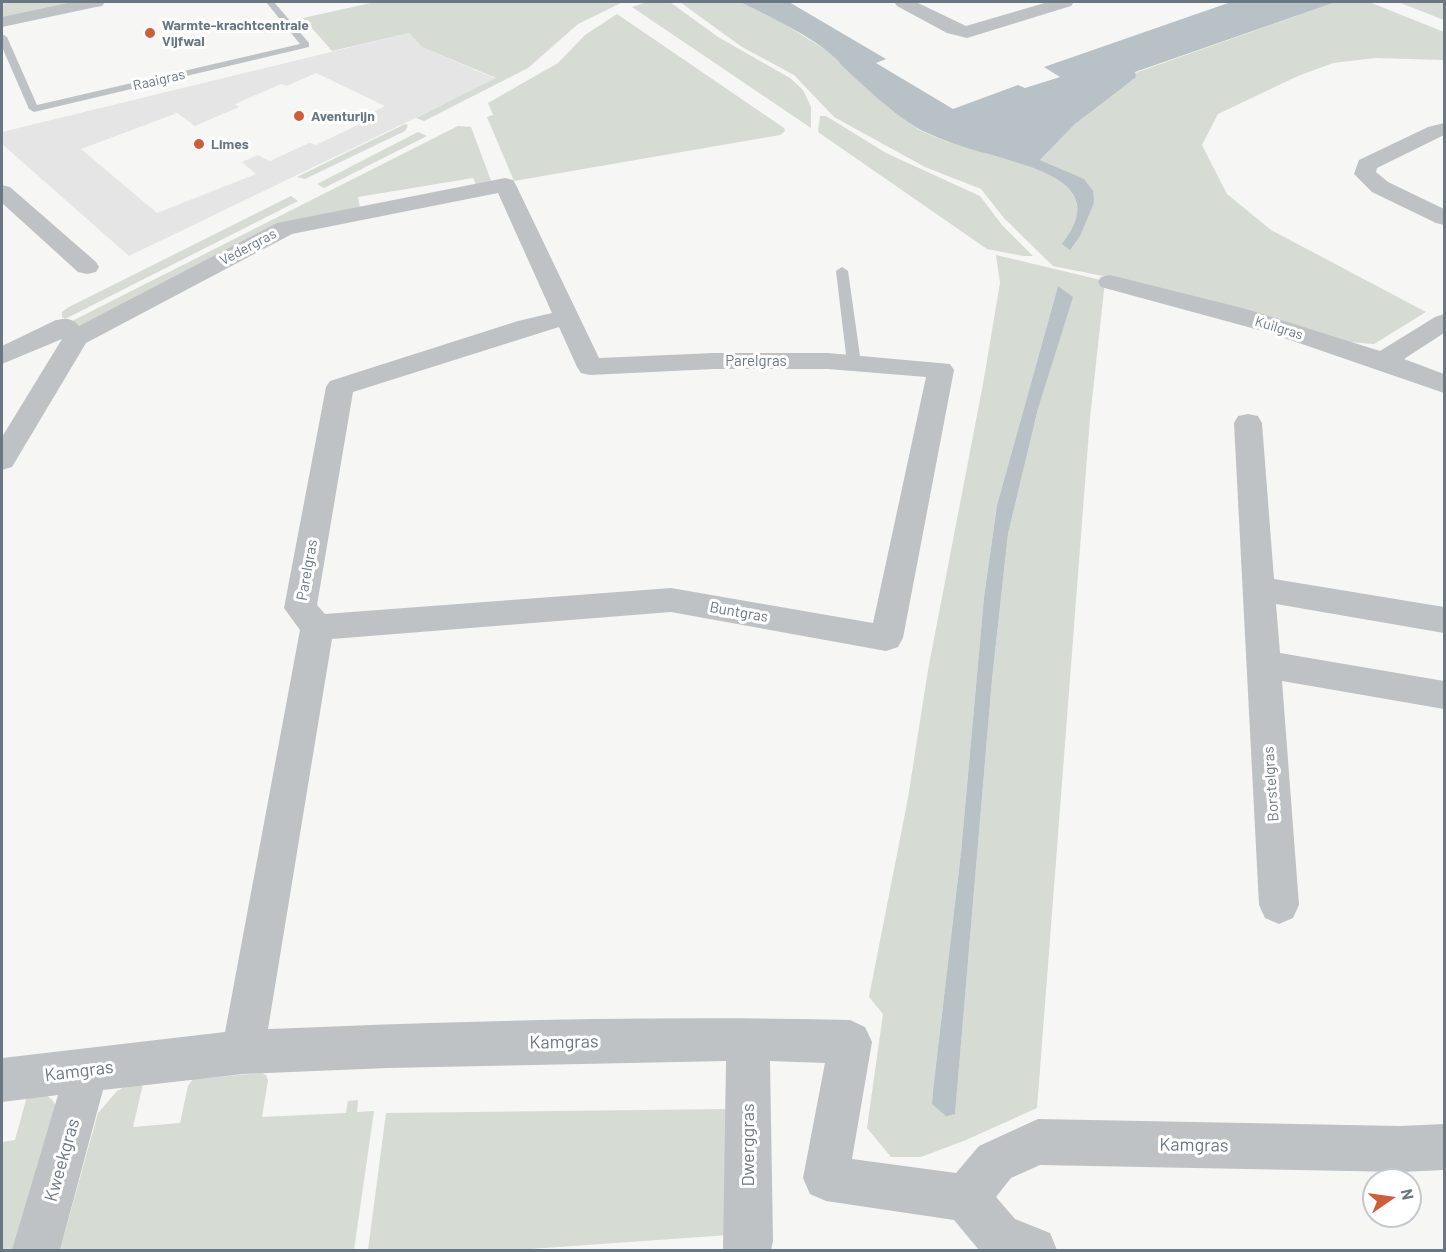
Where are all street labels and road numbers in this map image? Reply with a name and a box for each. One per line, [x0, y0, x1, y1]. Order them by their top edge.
street label: Raaigras [131, 66, 187, 94]
street label: Vedergras [217, 225, 279, 269]
street label: Kuilgras [1253, 313, 1305, 343]
street label: Parelgras [725, 352, 787, 370]
street label: Parelgras [293, 538, 321, 602]
street label: Buntgras [708, 598, 770, 626]
street label: Borstelgras [1259, 746, 1283, 822]
street label: Kamgras [529, 1031, 599, 1053]
street label: Kamgras [43, 1056, 115, 1086]
street label: Dwerggras [737, 1103, 759, 1187]
street label: Kweekgras [40, 1116, 84, 1204]
street label: Kamgras [1159, 1134, 1229, 1156]

